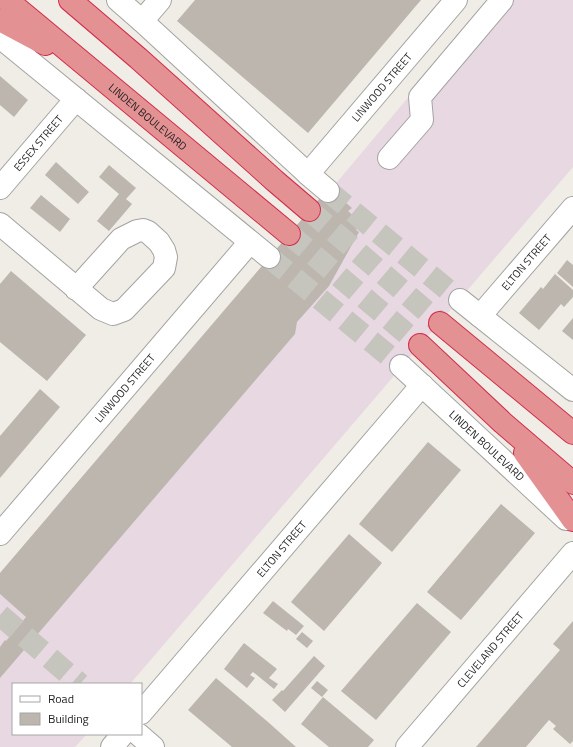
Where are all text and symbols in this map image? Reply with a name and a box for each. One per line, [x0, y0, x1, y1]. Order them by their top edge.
street label: LINWOOD STREET [348, 49, 416, 125]
street label: LINDEN BOULEVARD [105, 80, 190, 154]
street label: ESSEX STREET [10, 111, 67, 175]
street label: ELTON STREET [498, 230, 555, 294]
street label: LINWOOD STREET [91, 350, 159, 426]
street label: LINDEN BOULEVARD [446, 407, 528, 485]
street label: ELTON STREET [253, 517, 310, 581]
street label: CLEVELAND STREET [453, 608, 527, 691]
legend [12, 683, 142, 735]
text: Road [48, 689, 74, 708]
text: Building [48, 709, 89, 728]

